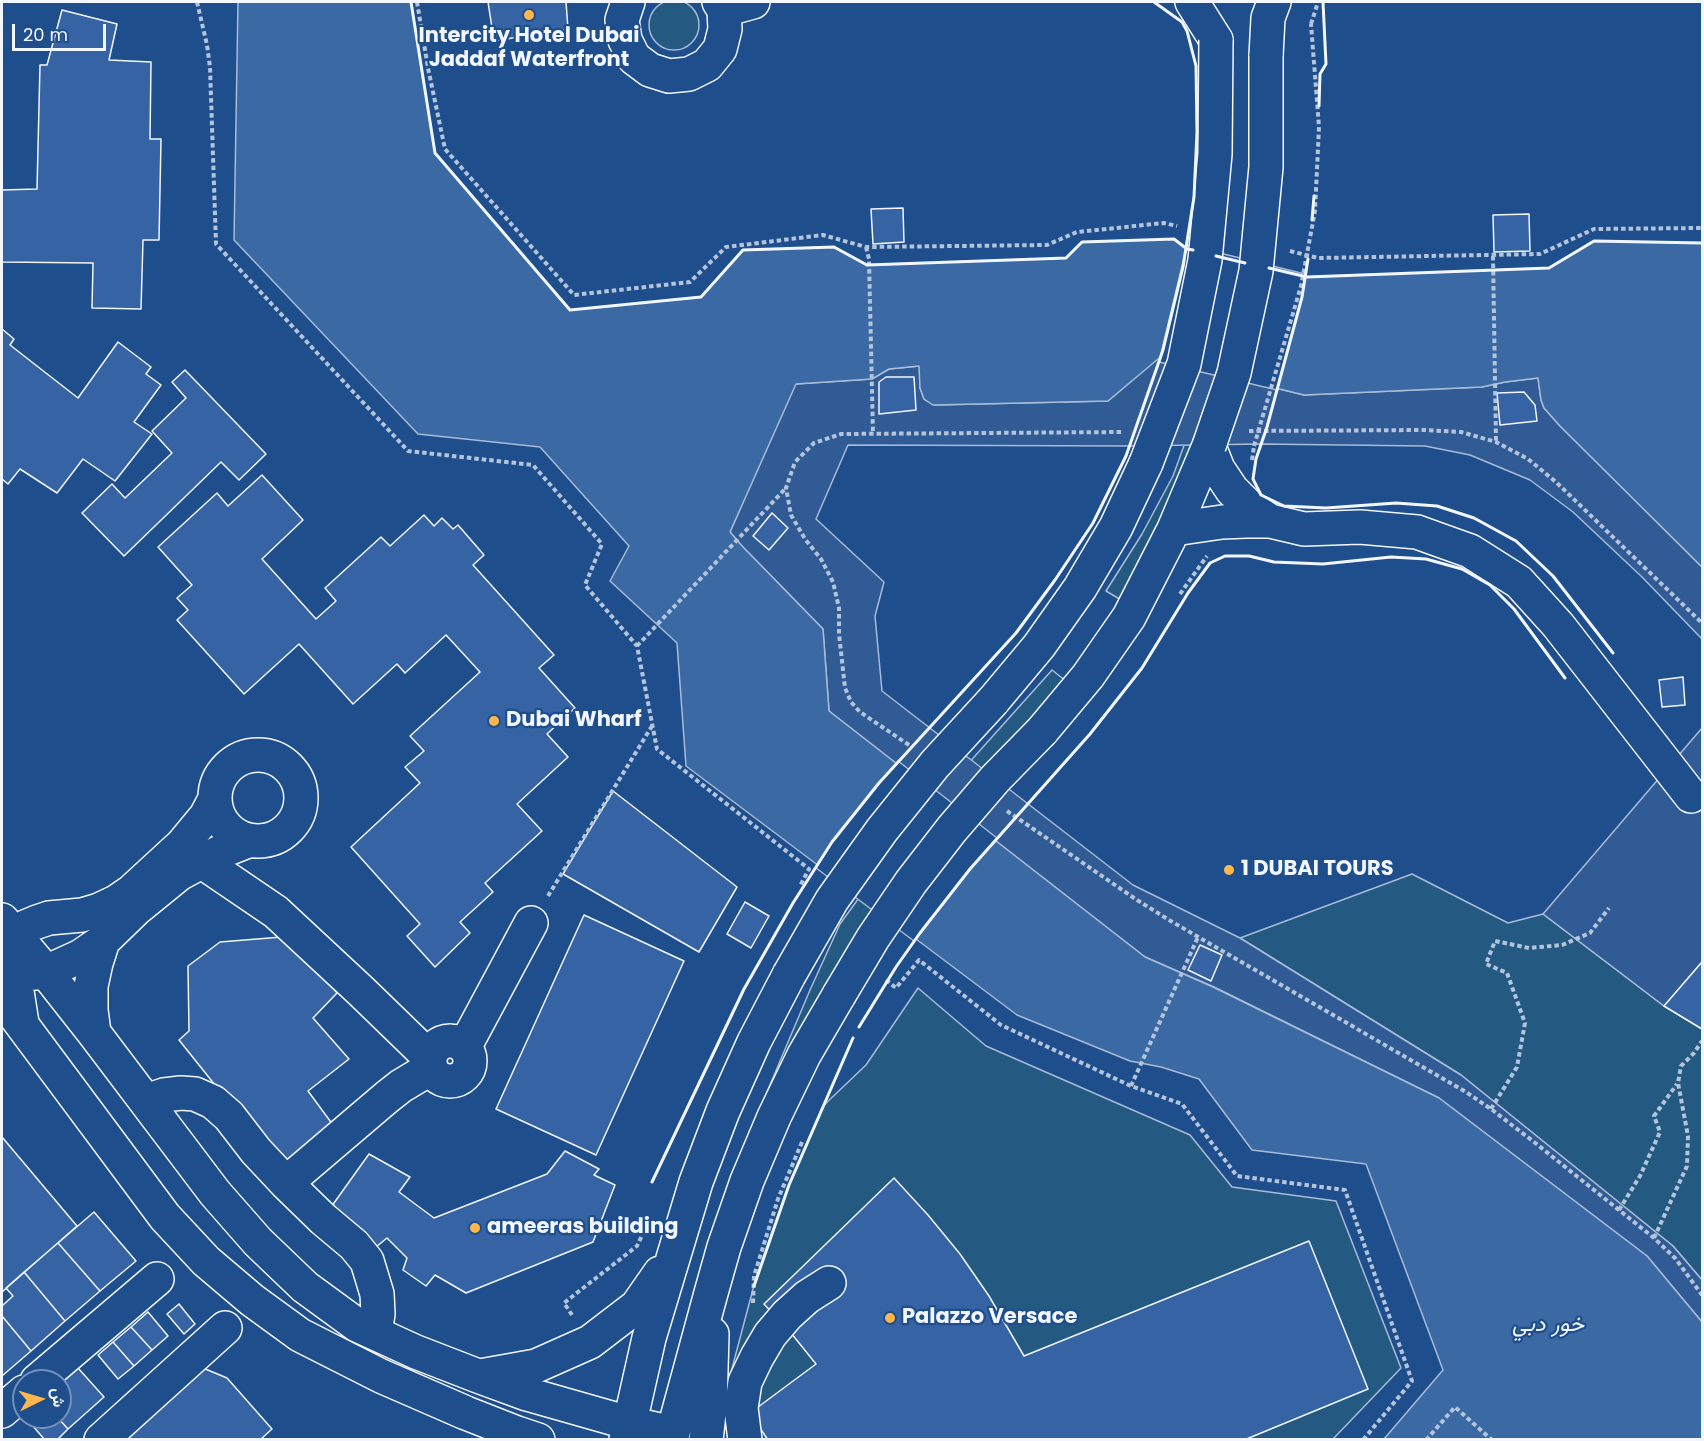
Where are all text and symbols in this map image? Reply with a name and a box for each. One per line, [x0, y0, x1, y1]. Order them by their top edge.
marker: Intercity Hotel Dubai Jaddaf Waterfront [522, 8, 536, 22]
scale bar [15, 12, 110, 50]
text: 20 m [23, 22, 68, 47]
place label: Intercity Hotel Dubai Jaddaf Waterfront [419, 24, 639, 74]
place label: Dubai Wharf [506, 708, 642, 734]
marker: Dubai Wharf [487, 714, 501, 728]
place label: 1 DUBAI TOURS [1241, 857, 1394, 883]
marker: 1 DUBAI TOURS [1222, 863, 1236, 877]
place label: ameeras building [487, 1215, 678, 1241]
marker: ameeras building [468, 1221, 482, 1235]
place label: Palazzo Versace [902, 1305, 1077, 1331]
marker: Palazzo Versace [883, 1311, 897, 1325]
water label: خور دبي [1512, 1312, 1584, 1338]
north arrow [12, 1369, 72, 1429]
text: ش [46, 1387, 71, 1408]

